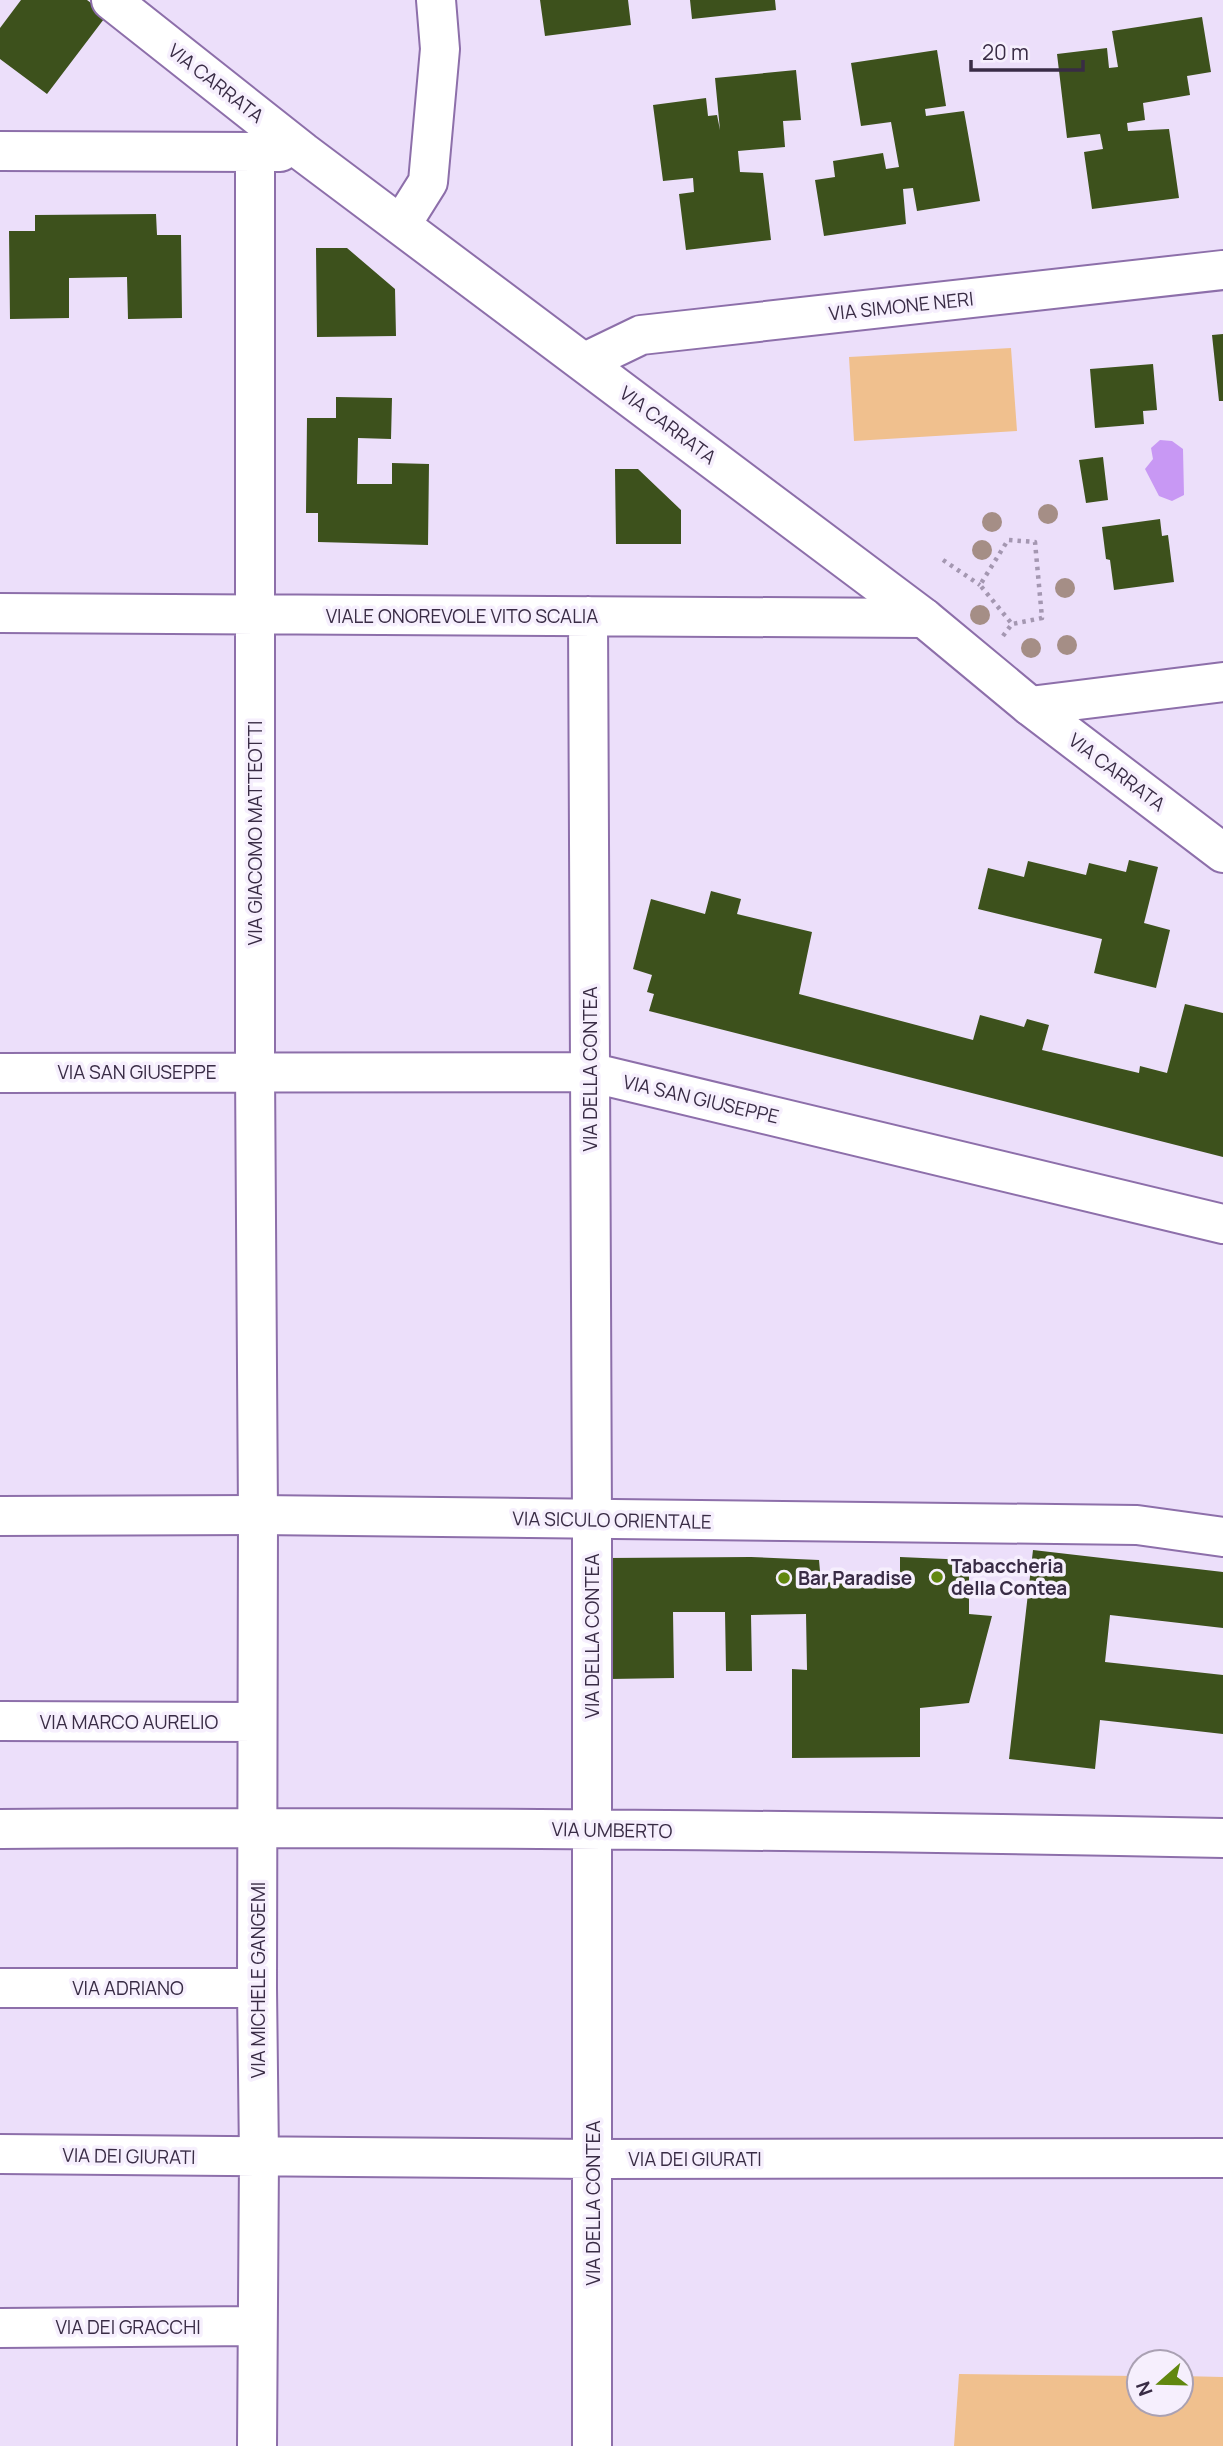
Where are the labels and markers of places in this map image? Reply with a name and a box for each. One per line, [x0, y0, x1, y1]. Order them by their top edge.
place label: Tabaccheria della Contea [951, 1553, 1067, 1601]
place label: Bar Paradise [798, 1565, 912, 1591]
marker: Tabaccheria della Contea [929, 1569, 945, 1585]
marker: Bar Paradise [776, 1570, 792, 1586]

